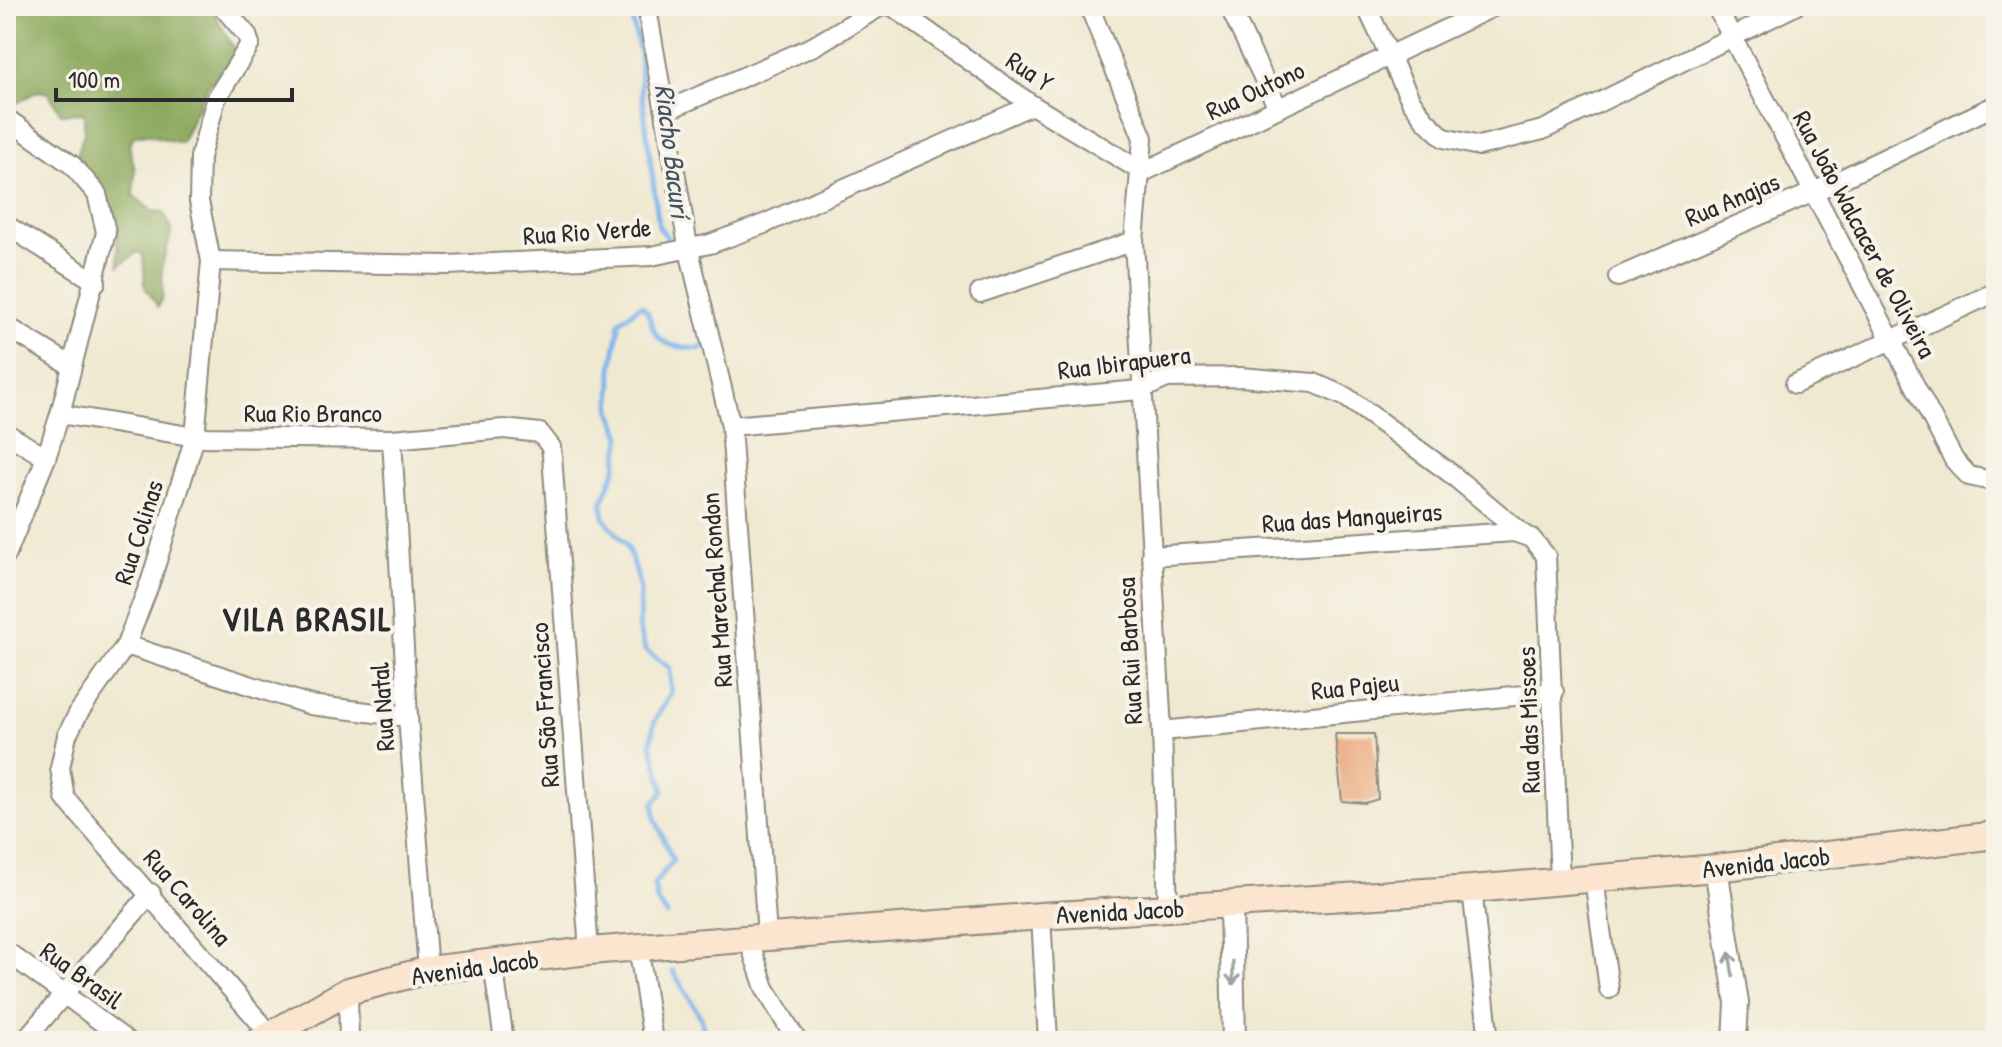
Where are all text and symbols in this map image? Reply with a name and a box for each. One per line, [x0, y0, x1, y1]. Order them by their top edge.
street label: Rua Y [1000, 43, 1061, 100]
scale bar [56, 52, 292, 102]
street label: Rua Outono [1200, 52, 1310, 128]
text: 100 m [68, 63, 120, 95]
water label: Riacho Bacurí [646, 82, 701, 224]
street label: Rua João Walcacer de Oliveira [1785, 104, 1945, 364]
street label: Rua Anajas [1679, 163, 1785, 235]
street label: Rua Rio Verde [522, 209, 652, 253]
street label: Rua Ibirapuera [1056, 337, 1192, 387]
street label: Rua Rio Branco [244, 395, 382, 430]
street label: Rua Colinas [105, 475, 171, 589]
street label: Rua Marechal Rondon [692, 492, 740, 688]
street label: Rua das Mangueiras [1261, 493, 1443, 541]
street label: Rua Rui Barbosa [1108, 577, 1150, 725]
district label: VILA BRASIL [221, 596, 393, 642]
street label: Rua São Francisco [521, 621, 567, 789]
street label: Rua das Missoes [1508, 646, 1548, 794]
street label: Rua Natal [361, 662, 403, 752]
street label: Rua Pajeu [1309, 664, 1401, 708]
street label: Avenida Jacob [1700, 838, 1832, 886]
street label: Rua Carolina [136, 841, 240, 953]
street label: Avenida Jacob [1055, 890, 1185, 932]
street label: Rua Brasil [33, 933, 131, 1017]
street label: Avenida Jacob [409, 941, 541, 993]
one-way arrow [1723, 951, 1738, 977]
one-way arrow [1225, 959, 1240, 986]

